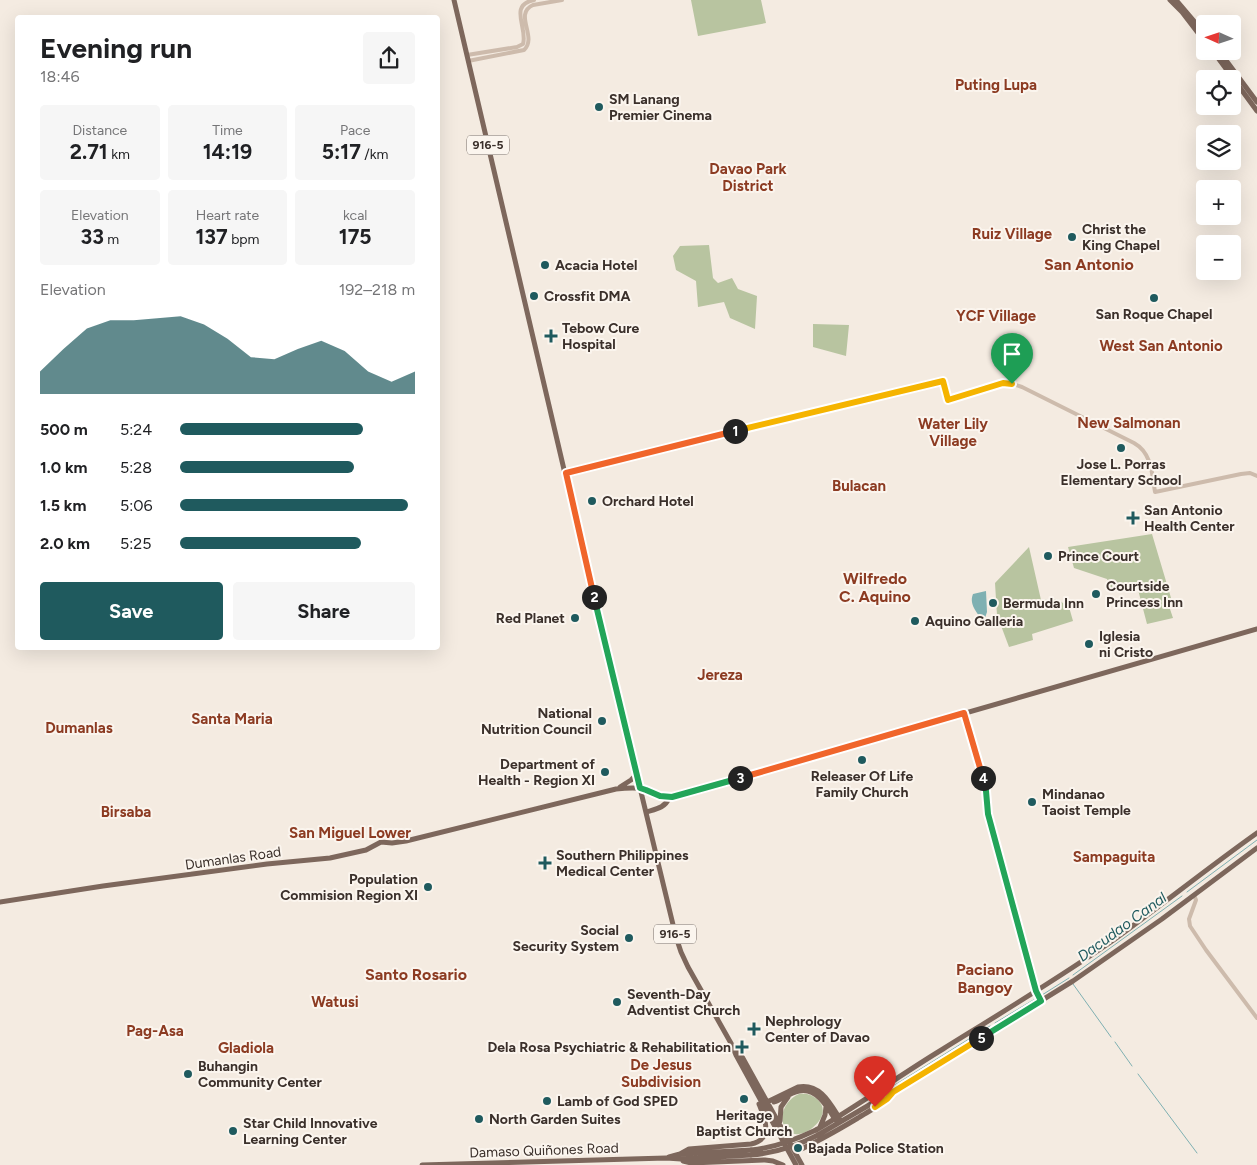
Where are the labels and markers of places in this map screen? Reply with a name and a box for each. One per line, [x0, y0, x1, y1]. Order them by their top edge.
place label: SM Lanang Premier Cinema [609, 91, 712, 124]
marker: SM Lanang Premier Cinema [593, 101, 605, 113]
place label: Christ the King Chapel [1082, 221, 1160, 254]
marker: Christ the King Chapel [1066, 231, 1078, 243]
place label: Acacia Hotel [555, 257, 637, 274]
marker: Acacia Hotel [539, 259, 551, 271]
place label: Crossfit DMA [544, 288, 631, 305]
marker: Crossfit DMA [528, 290, 540, 302]
marker: San Roque Chapel [1148, 292, 1160, 304]
place label: San Roque Chapel [1096, 306, 1212, 323]
place label: Tebow Cure Hospital [562, 320, 640, 353]
marker: Tebow Cure Hospital [544, 329, 558, 343]
pin [991, 333, 1033, 384]
pin: 1 [722, 418, 748, 444]
marker: Jose L. Porras Elementary School [1115, 442, 1127, 454]
place label: Jose L. Porras Elementary School [1061, 456, 1181, 489]
place label: Orchard Hotel [602, 493, 694, 510]
marker: Orchard Hotel [586, 495, 598, 507]
place label: San Antonio Health Center [1144, 502, 1235, 535]
marker: San Antonio Health Center [1126, 511, 1140, 525]
place label: Prince Court [1058, 548, 1140, 565]
marker: Prince Court [1042, 550, 1054, 562]
place label: Courtside Princess Inn [1106, 578, 1183, 611]
pin: 2 [582, 584, 606, 610]
marker: Courtside Princess Inn [1090, 588, 1102, 600]
place label: Bermuda Inn [1003, 595, 1084, 612]
marker: Bermuda Inn [987, 597, 999, 609]
place label: Red Planet [496, 610, 565, 627]
marker: Red Planet [569, 612, 581, 624]
place label: Aquino Galleria [925, 613, 1023, 630]
marker: Aquino Galleria [909, 615, 921, 627]
place label: Iglesia ni Cristo [1099, 628, 1153, 661]
marker: Iglesia ni Cristo [1083, 638, 1095, 650]
place label: National Nutrition Council [481, 705, 592, 738]
marker: National Nutrition Council [596, 715, 608, 727]
marker: Releaser Of Life Family Church [856, 754, 868, 766]
place label: Department of Health - Region XI [478, 756, 595, 789]
marker: Department of Health - Region XI [599, 766, 611, 778]
pin: 3 [728, 766, 752, 790]
pin: 4 [970, 766, 996, 790]
place label: Releaser Of Life Family Church [811, 768, 913, 801]
place label: Mindanao Taoist Temple [1042, 786, 1131, 819]
marker: Mindanao Taoist Temple [1026, 796, 1038, 808]
place label: Southern Philippines Medical Center [556, 847, 689, 880]
marker: Southern Philippines Medical Center [538, 856, 552, 870]
place label: Population Commision Region XI [280, 871, 418, 904]
marker: Population Commision Region XI [422, 881, 434, 893]
place label: Social Security System [513, 922, 619, 955]
marker: Social Security System [623, 932, 635, 944]
place label: Seventh-Day Adventist Church [627, 986, 740, 1019]
marker: Seventh-Day Adventist Church [611, 996, 623, 1008]
place label: Nephrology Center of Davao [765, 1013, 870, 1046]
marker: Nephrology Center of Davao [747, 1022, 761, 1036]
pin: 5 [968, 1026, 994, 1050]
place label: Dela Rosa Psychiatric & Rehabilitation [488, 1039, 731, 1056]
marker: Dela Rosa Psychiatric & Rehabilitation [735, 1040, 749, 1054]
pin [854, 1056, 896, 1107]
place label: Buhangin Community Center [198, 1058, 322, 1091]
marker: Buhangin Community Center [182, 1068, 194, 1080]
place label: Lamb of God SPED [557, 1093, 678, 1110]
marker: Heritage Baptist Church [738, 1093, 750, 1105]
marker: Lamb of God SPED [541, 1095, 553, 1107]
place label: Heritage Baptist Church [696, 1107, 792, 1140]
place label: North Garden Suites [489, 1111, 621, 1128]
marker: North Garden Suites [473, 1113, 485, 1125]
place label: Star Child Innovative Learning Center [243, 1115, 378, 1148]
marker: Star Child Innovative Learning Center [227, 1125, 239, 1137]
place label: Bajada Police Station [808, 1140, 944, 1157]
marker: Bajada Police Station [792, 1142, 804, 1154]

